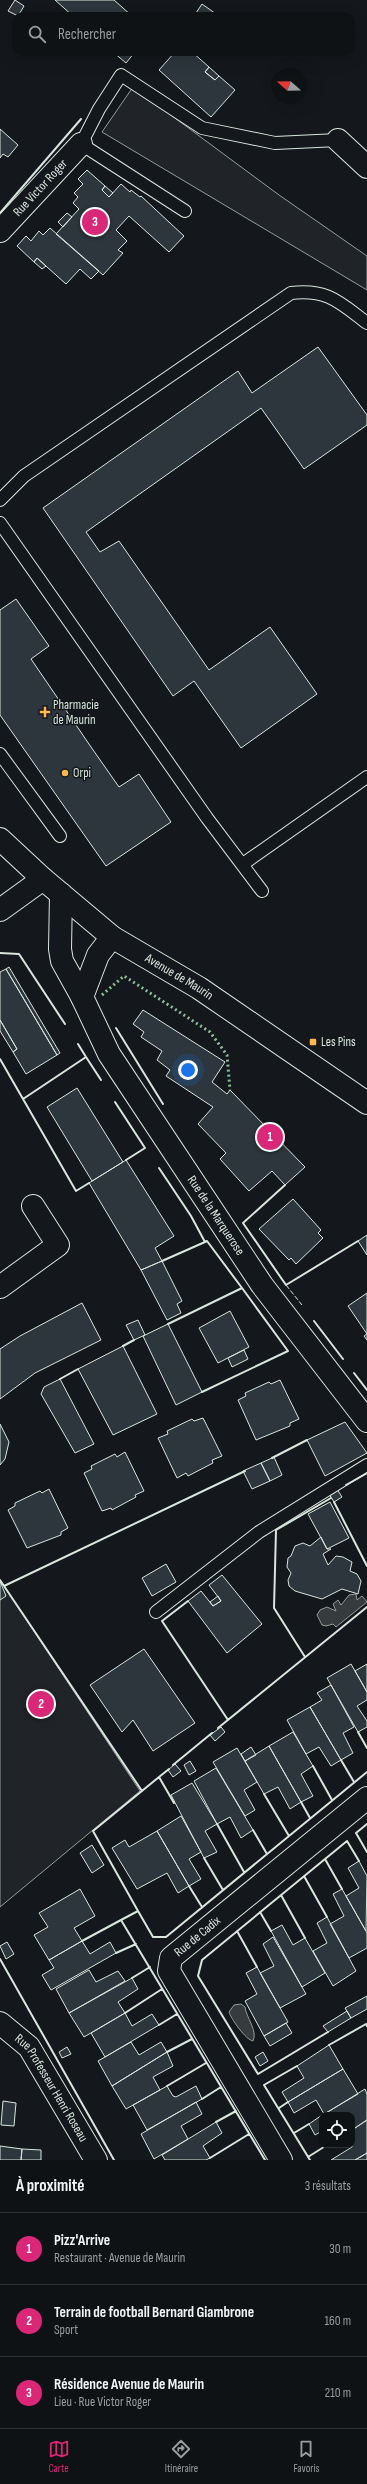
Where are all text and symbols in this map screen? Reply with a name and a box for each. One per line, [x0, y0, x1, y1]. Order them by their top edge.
search box [12, 12, 355, 56]
icon: search [26, 23, 48, 45]
text: Rechercher [58, 25, 116, 44]
north arrow [271, 68, 307, 104]
street label: Rue Victor Roger [10, 156, 71, 220]
pin: 3 [82, 207, 108, 237]
place label: Pharmacie de Maurin [53, 697, 99, 728]
marker: Pharmacie de Maurin [40, 707, 50, 717]
place label: Orpi [73, 765, 91, 781]
marker: Orpi [60, 768, 70, 778]
street label: Avenue de Maurin [141, 950, 216, 1003]
place label: Les Pins [321, 1034, 356, 1050]
marker: Les Pins [308, 1037, 318, 1047]
your location [178, 1060, 198, 1080]
pin: 1 [257, 1122, 283, 1152]
street label: Rue de la Marquerose [184, 1173, 248, 1258]
pin: 2 [28, 1689, 54, 1719]
street label: Rue de Cadix [171, 1913, 224, 1960]
street label: Rue Professeur Henri Roseau [12, 2031, 91, 2145]
map controls [319, 2112, 355, 2148]
button: locate [319, 2112, 355, 2148]
text: À proximité [16, 2176, 84, 2196]
text: 3 résultats [305, 2178, 351, 2194]
text: Pizz'Arrive [54, 2231, 110, 2250]
text: 1 [26, 2241, 32, 2257]
text: 30 m [329, 2241, 351, 2257]
text: Restaurant · Avenue de Maurin [54, 2250, 185, 2266]
text: Terrain de football Bernard Giambrone [54, 2303, 254, 2322]
text: 2 [26, 2313, 32, 2329]
text: 160 m [325, 2313, 351, 2329]
text: Sport [54, 2322, 78, 2338]
text: Résidence Avenue de Maurin [54, 2375, 204, 2394]
text: 3 [26, 2385, 32, 2401]
text: 210 m [325, 2385, 351, 2401]
text: Lieu · Rue Victor Roger [54, 2394, 151, 2410]
tab: Carte [48, 2438, 70, 2475]
tab: Itinéraire [165, 2438, 198, 2475]
tab: Favoris [293, 2438, 319, 2475]

